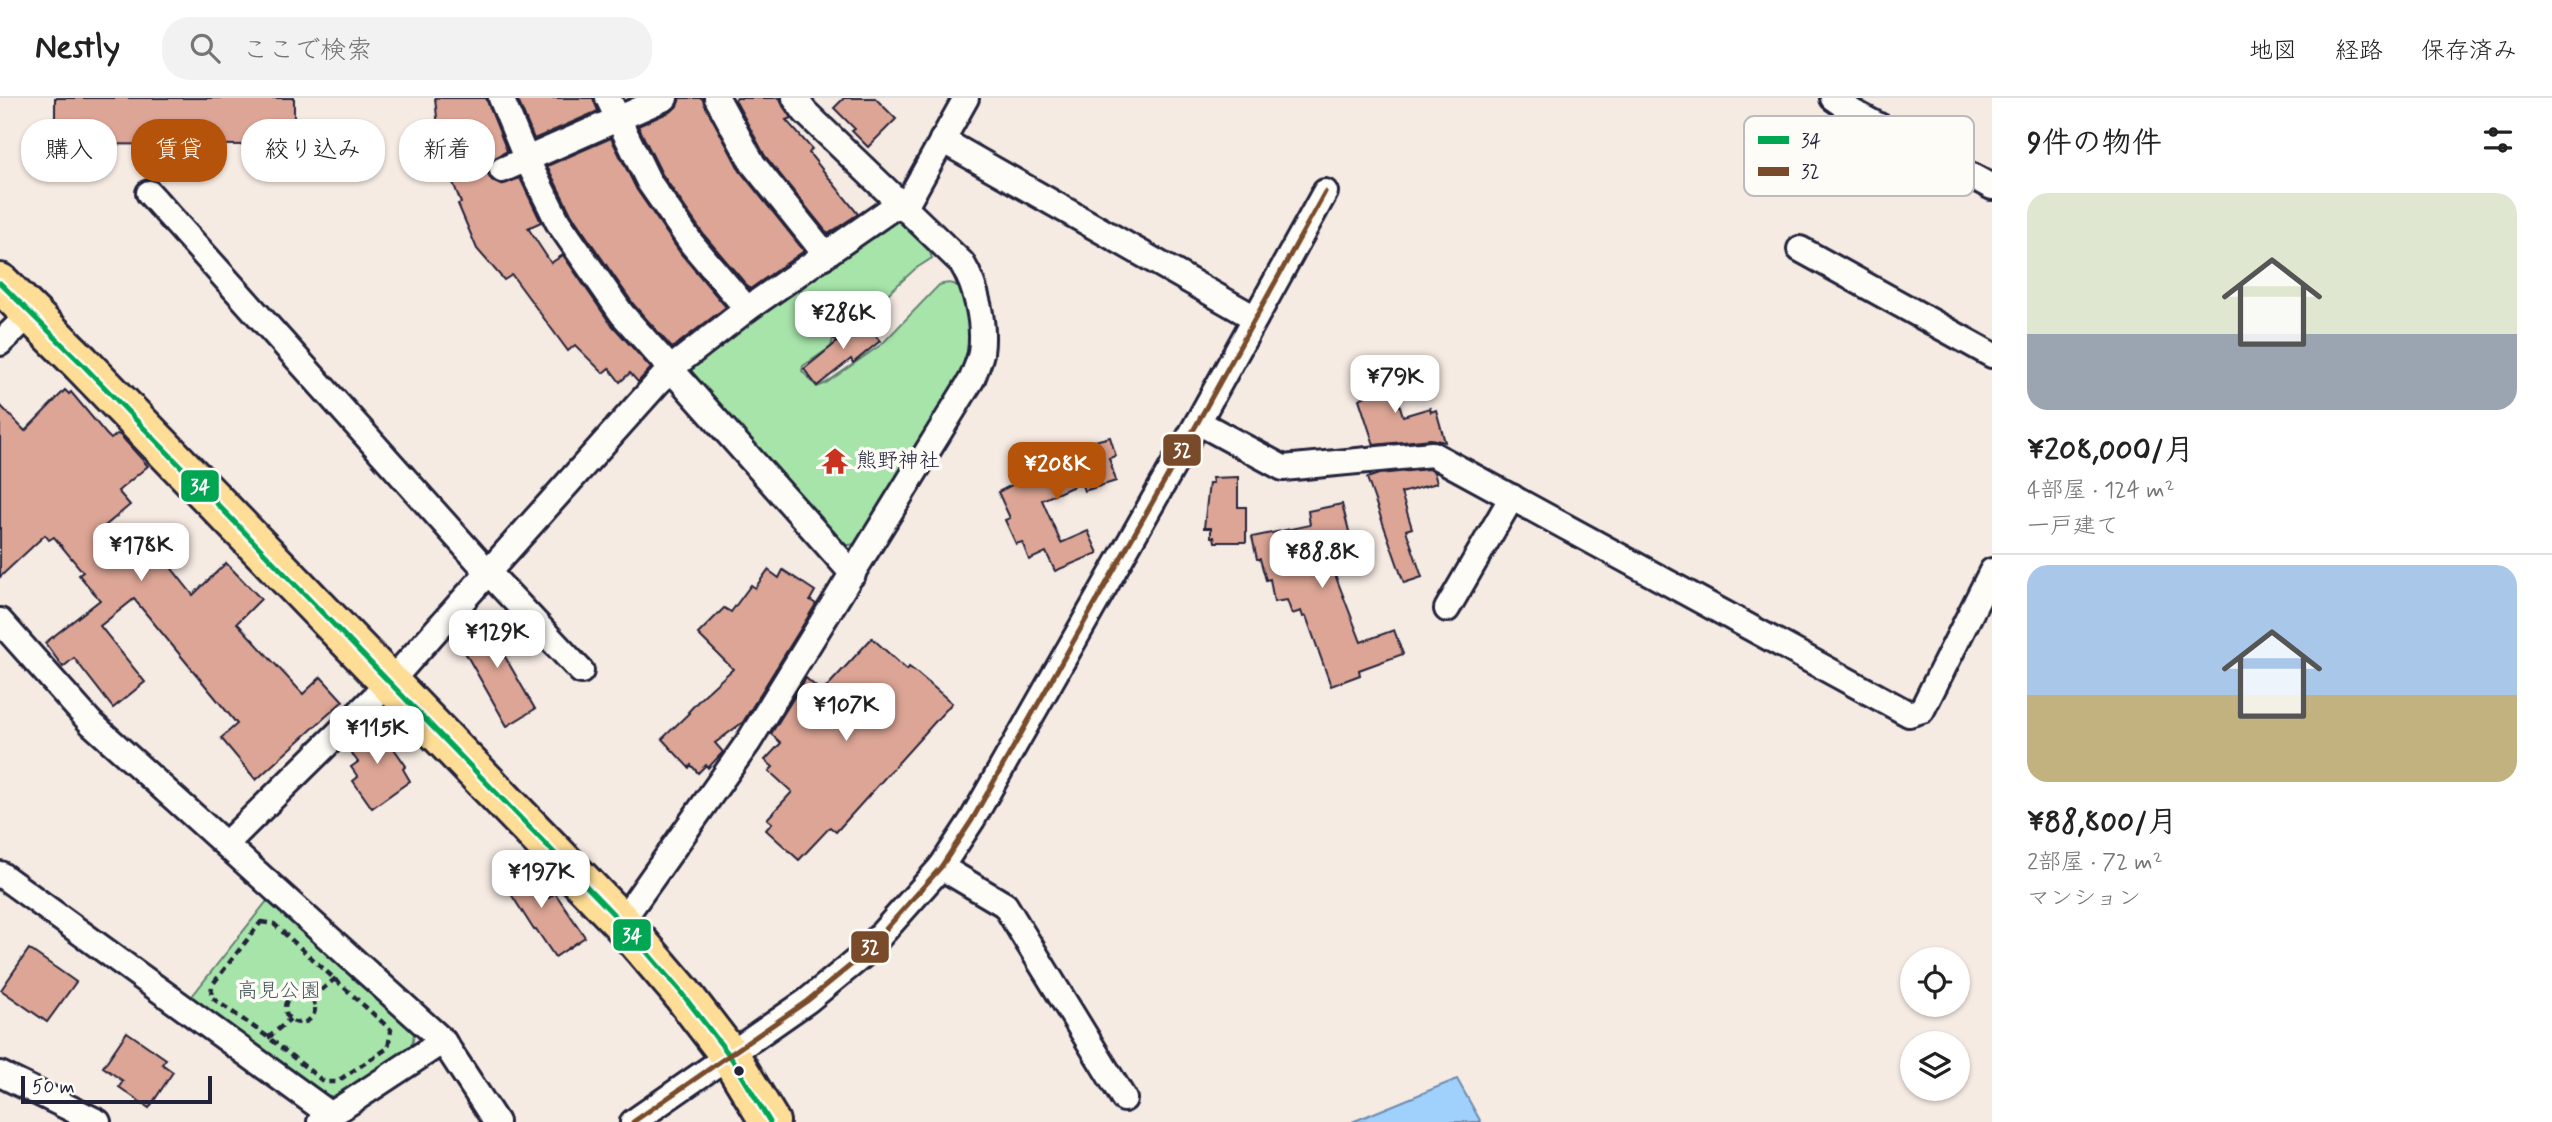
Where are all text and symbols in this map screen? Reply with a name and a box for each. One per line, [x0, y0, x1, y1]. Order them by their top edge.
search box [162, 17, 652, 80]
text: Nestly [35, 26, 120, 70]
icon: search [186, 29, 224, 67]
text: ここで検索 [242, 34, 372, 68]
text: 地図 [2249, 36, 2297, 67]
text: 経路 [2335, 36, 2383, 67]
text: 保存済み [2421, 36, 2517, 67]
legend [1744, 116, 1974, 196]
chip: 購入 [21, 119, 117, 182]
chip: 賃貸 [131, 119, 227, 182]
chip: 絞り込み [241, 119, 385, 182]
chip: 新着 [399, 119, 495, 182]
icon: filters [2479, 121, 2517, 159]
text: 9件の物件 [2027, 124, 2162, 163]
text: 34 [1801, 129, 1821, 154]
text: 32 [1801, 160, 1820, 185]
icon: home [2209, 239, 2335, 365]
pin: ¥286K [794, 292, 892, 351]
text: ¥286K [811, 299, 875, 329]
pin: ¥79K [1354, 356, 1436, 415]
text: ¥79K [1366, 363, 1424, 393]
text: ¥208,000/月 [2027, 431, 2194, 470]
line badge: 32 [1162, 433, 1202, 467]
text: 32 [1173, 439, 1191, 464]
pin: ¥208K [1008, 442, 1106, 502]
temple icon: 熊野神社 [820, 446, 850, 476]
place label: 熊野神社 [856, 447, 940, 475]
text: ¥208K [1024, 450, 1090, 480]
line badge: 34 [180, 469, 220, 503]
text: 34 [190, 475, 211, 500]
text: 4部屋 · 124 m² [2027, 476, 2175, 506]
text: 一戸建て [2027, 512, 2119, 542]
pin: ¥178K [92, 524, 190, 583]
text: ¥178K [109, 531, 173, 561]
pin: ¥88.8K [1265, 531, 1379, 590]
text: ¥88.8K [1286, 538, 1358, 568]
pin: ¥129K [448, 610, 546, 670]
icon: home [2209, 611, 2335, 737]
text: ¥129K [465, 618, 529, 648]
pin: ¥107K [797, 684, 895, 743]
text: ¥107K [813, 691, 879, 721]
pin: ¥115K [328, 706, 426, 766]
text: ¥115K [346, 714, 408, 744]
text: ¥88,800/月 [2027, 803, 2177, 842]
text: 2部屋 · 72 m² [2027, 848, 2163, 878]
pin: ¥197K [492, 850, 590, 910]
text: ¥197K [508, 858, 574, 888]
text: マンション [2027, 884, 2141, 914]
line badge: 34 [612, 918, 652, 952]
text: 34 [622, 924, 643, 949]
line badge: 32 [850, 930, 890, 964]
text: 32 [861, 936, 879, 961]
map controls [1900, 947, 1970, 1101]
button: locate [1900, 947, 1970, 1017]
park label: 高見公園 [237, 977, 321, 1005]
button: layers [1900, 1031, 1970, 1101]
unlabelled marker [732, 1064, 746, 1078]
scale bar [21, 1073, 212, 1105]
text: 50 m [32, 1075, 75, 1100]

